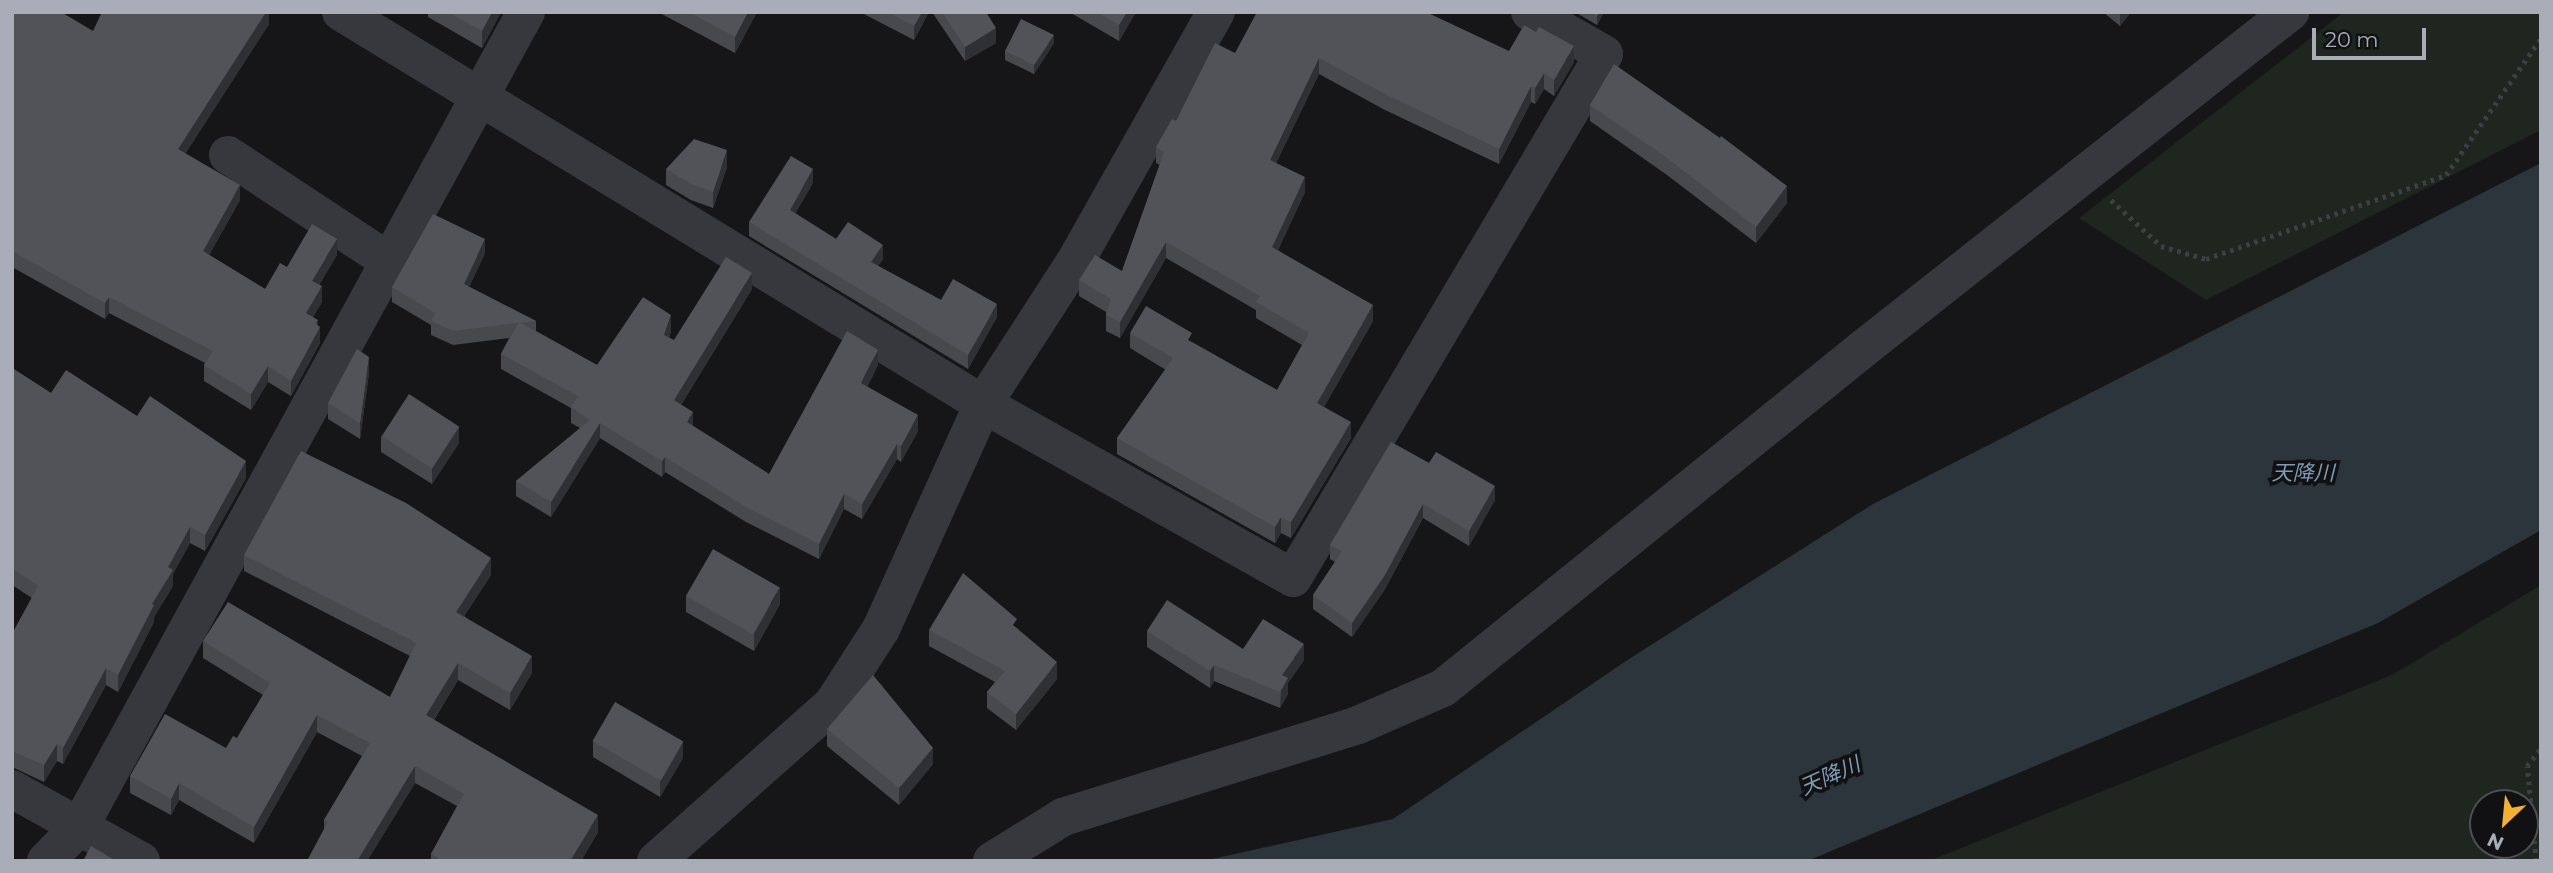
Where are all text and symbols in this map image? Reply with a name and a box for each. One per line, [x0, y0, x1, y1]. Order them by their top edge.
scale bar [2315, 14, 2429, 58]
text: 20 m [2325, 27, 2379, 52]
water label: 天降川 [2272, 460, 2334, 486]
water label: 天降川 [1796, 752, 1864, 800]
north arrow [2469, 789, 2539, 859]
text: N [2484, 828, 2507, 855]

